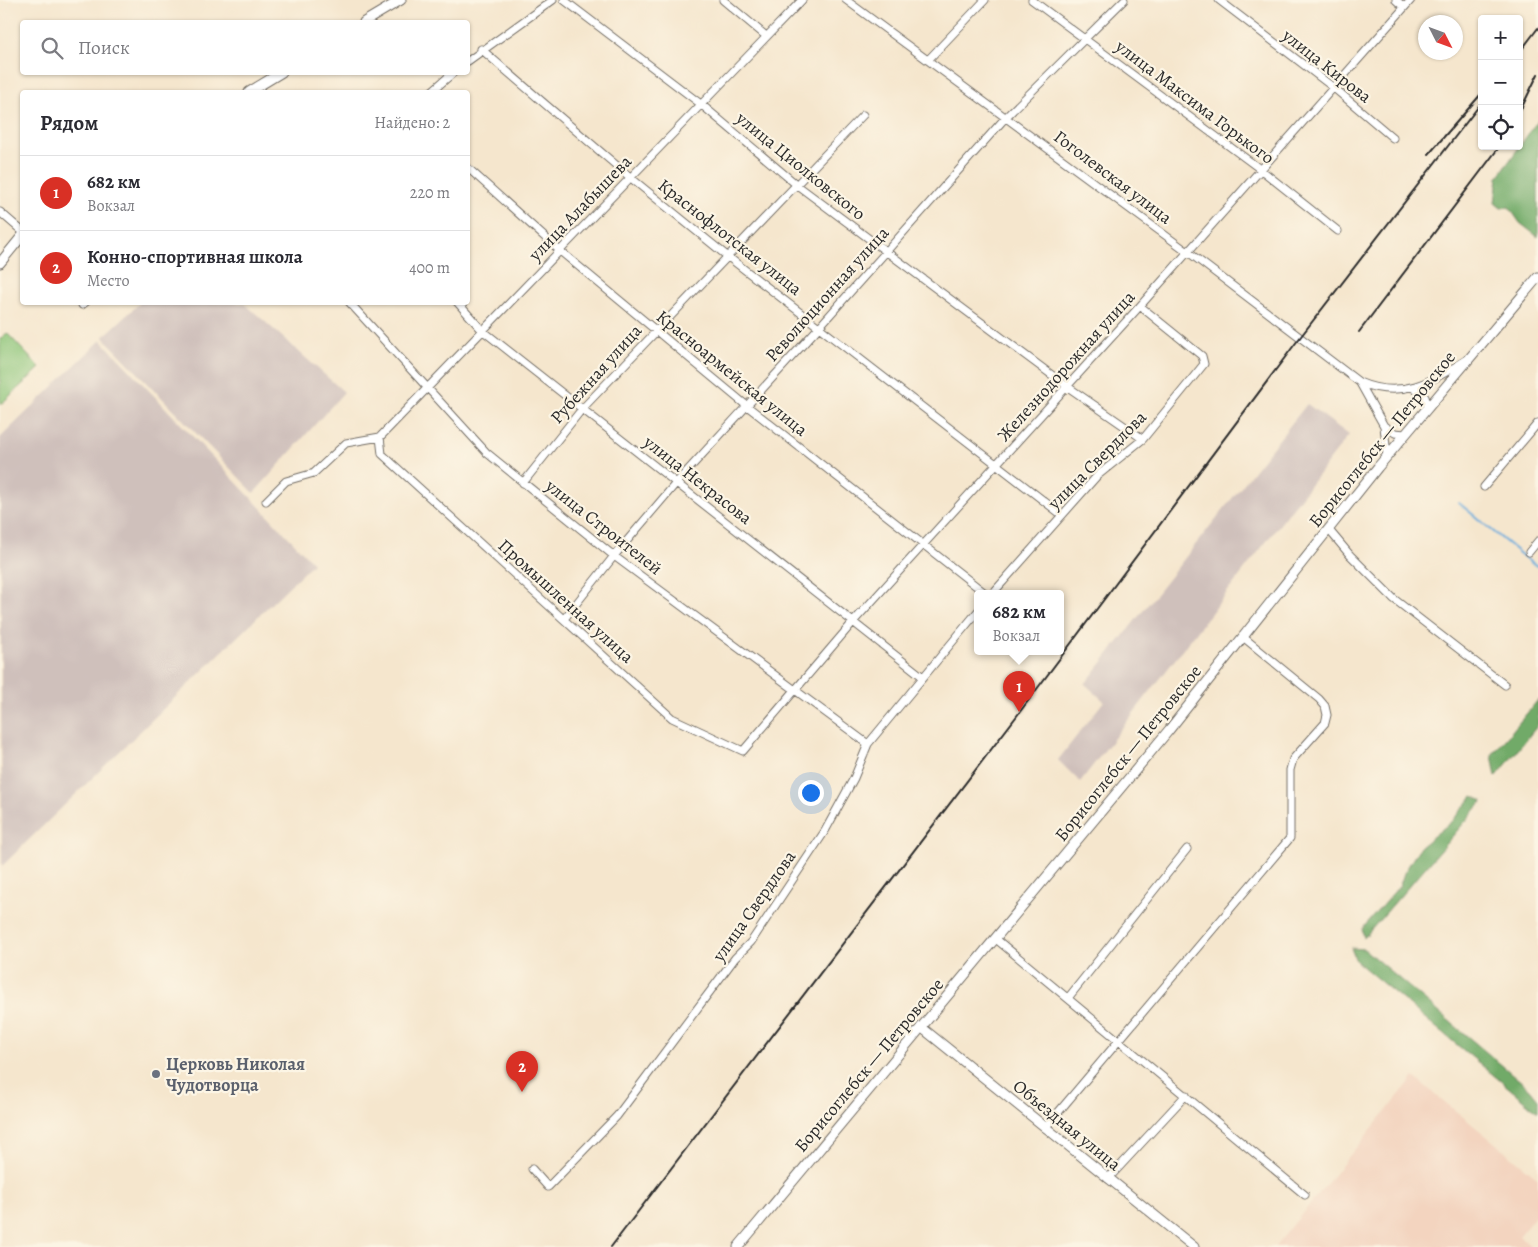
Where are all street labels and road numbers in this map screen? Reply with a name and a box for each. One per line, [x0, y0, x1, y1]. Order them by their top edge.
street label: улица Кирова [1277, 23, 1377, 109]
street label: улица Максима Горького [1110, 34, 1279, 170]
street label: улица Циолковского [730, 106, 871, 226]
street label: Гоголевская улица [1049, 125, 1178, 230]
street label: улица Алабышева [523, 149, 637, 267]
street label: Краснофлотская улица [653, 173, 807, 301]
street label: Революционная улица [760, 221, 895, 367]
street label: Железнодорожная улица [992, 285, 1141, 447]
street label: Красноармейская улица [651, 304, 813, 442]
street label: Рубежная улица [545, 319, 648, 429]
street label: Борисоглебск — Петровское [1303, 346, 1461, 532]
street label: улица Свердлова [1042, 405, 1152, 515]
street label: улица Некрасова [638, 429, 758, 530]
street label: улица Строителей [540, 473, 667, 580]
street label: Промышленная улица [493, 534, 639, 669]
street label: Борисоглебск — Петровское [1049, 660, 1207, 846]
street label: улица Свердлова [706, 845, 802, 967]
street label: Борисоглебск — Петровское [789, 973, 949, 1157]
street label: Объездная улица [1008, 1074, 1127, 1176]

